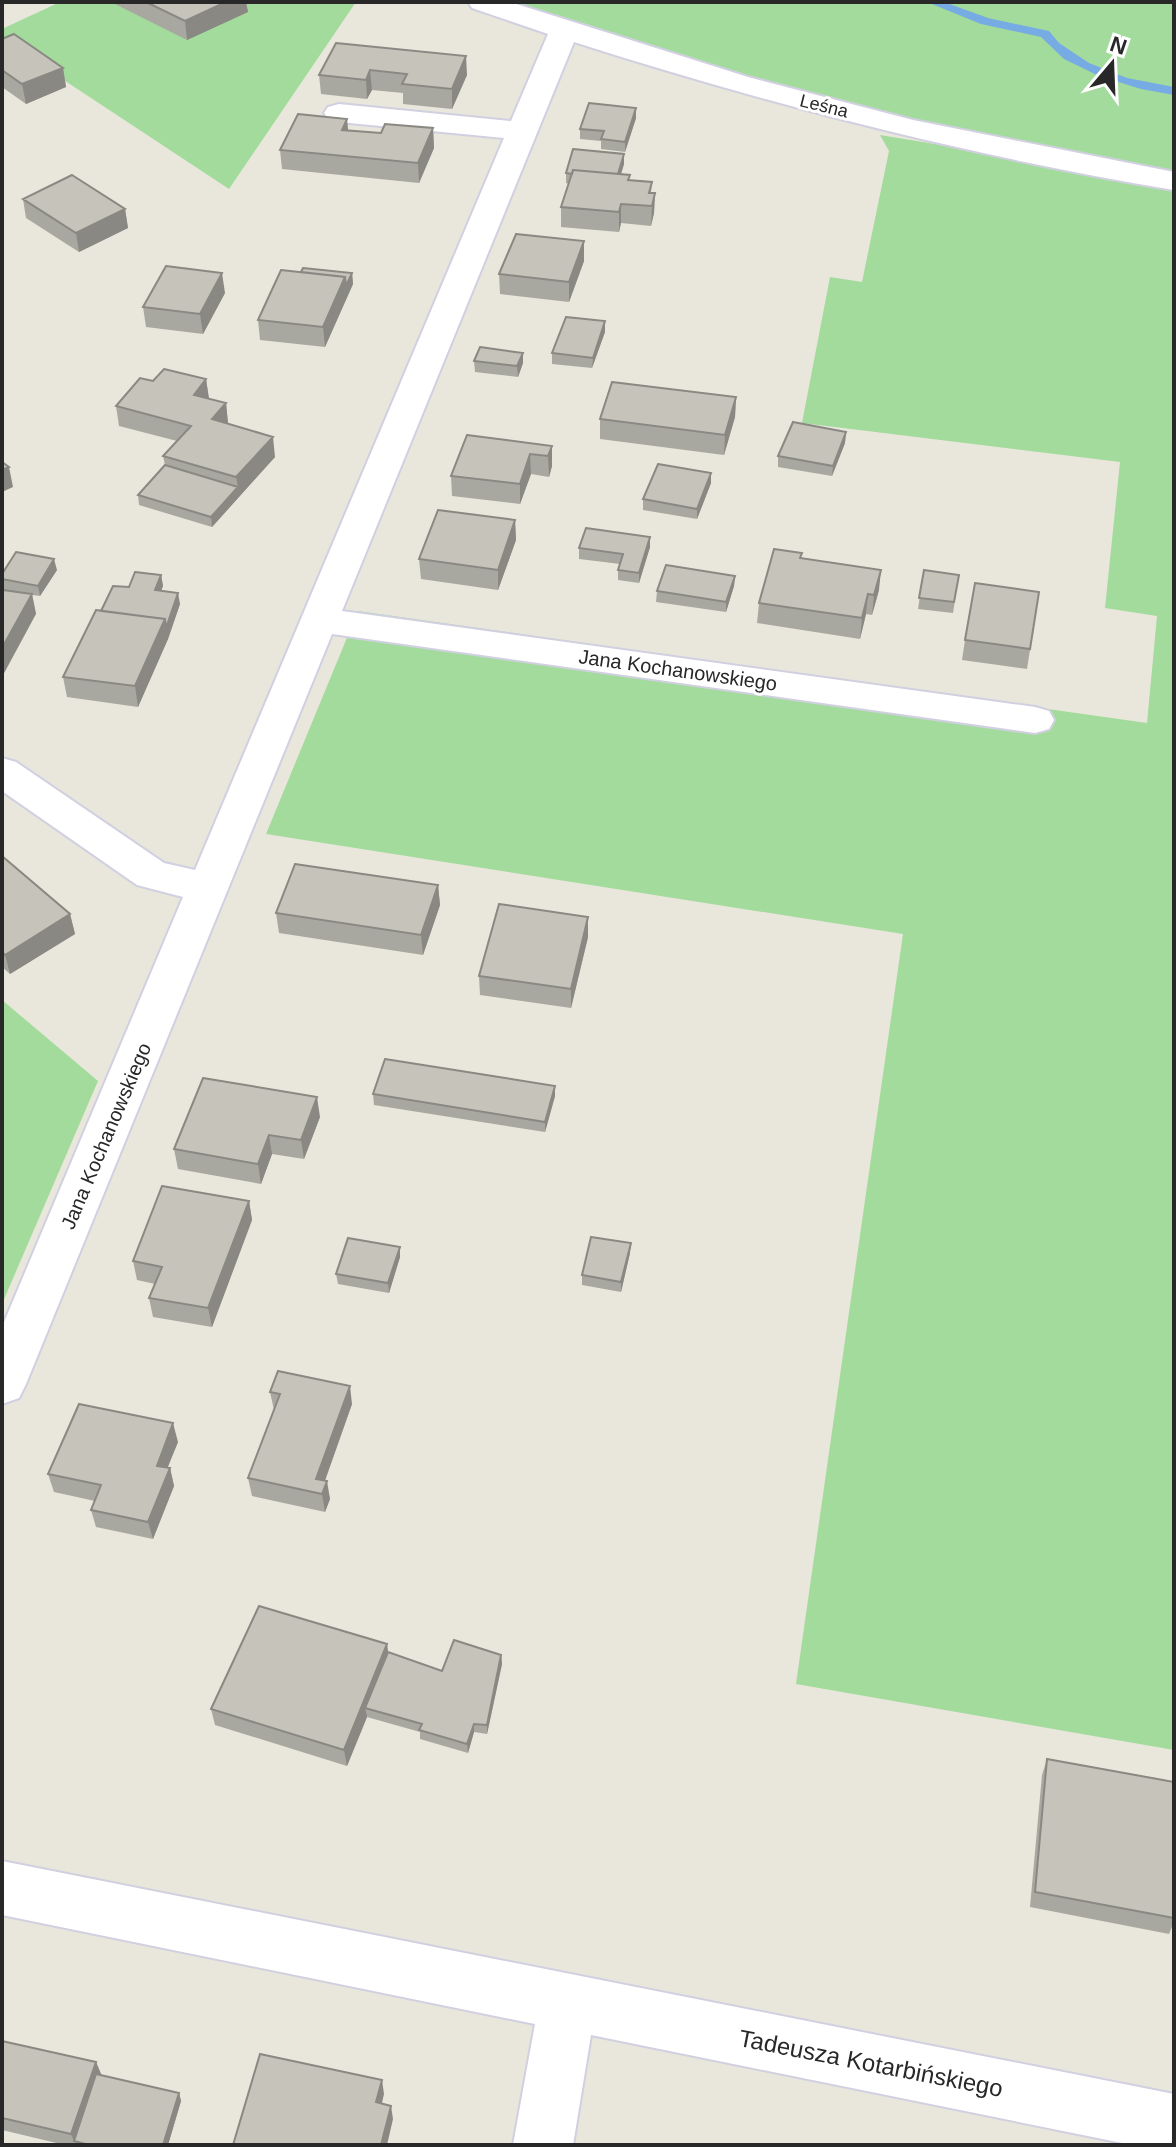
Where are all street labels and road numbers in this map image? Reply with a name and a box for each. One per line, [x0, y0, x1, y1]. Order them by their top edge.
street label: Leśna [798, 90, 851, 122]
street label: Jana Kochanowskiego [577, 645, 779, 695]
street label: Jana Kochanowskiego [57, 1040, 155, 1232]
street label: Tadeusza Kotarbińskiego [737, 2024, 1005, 2102]

